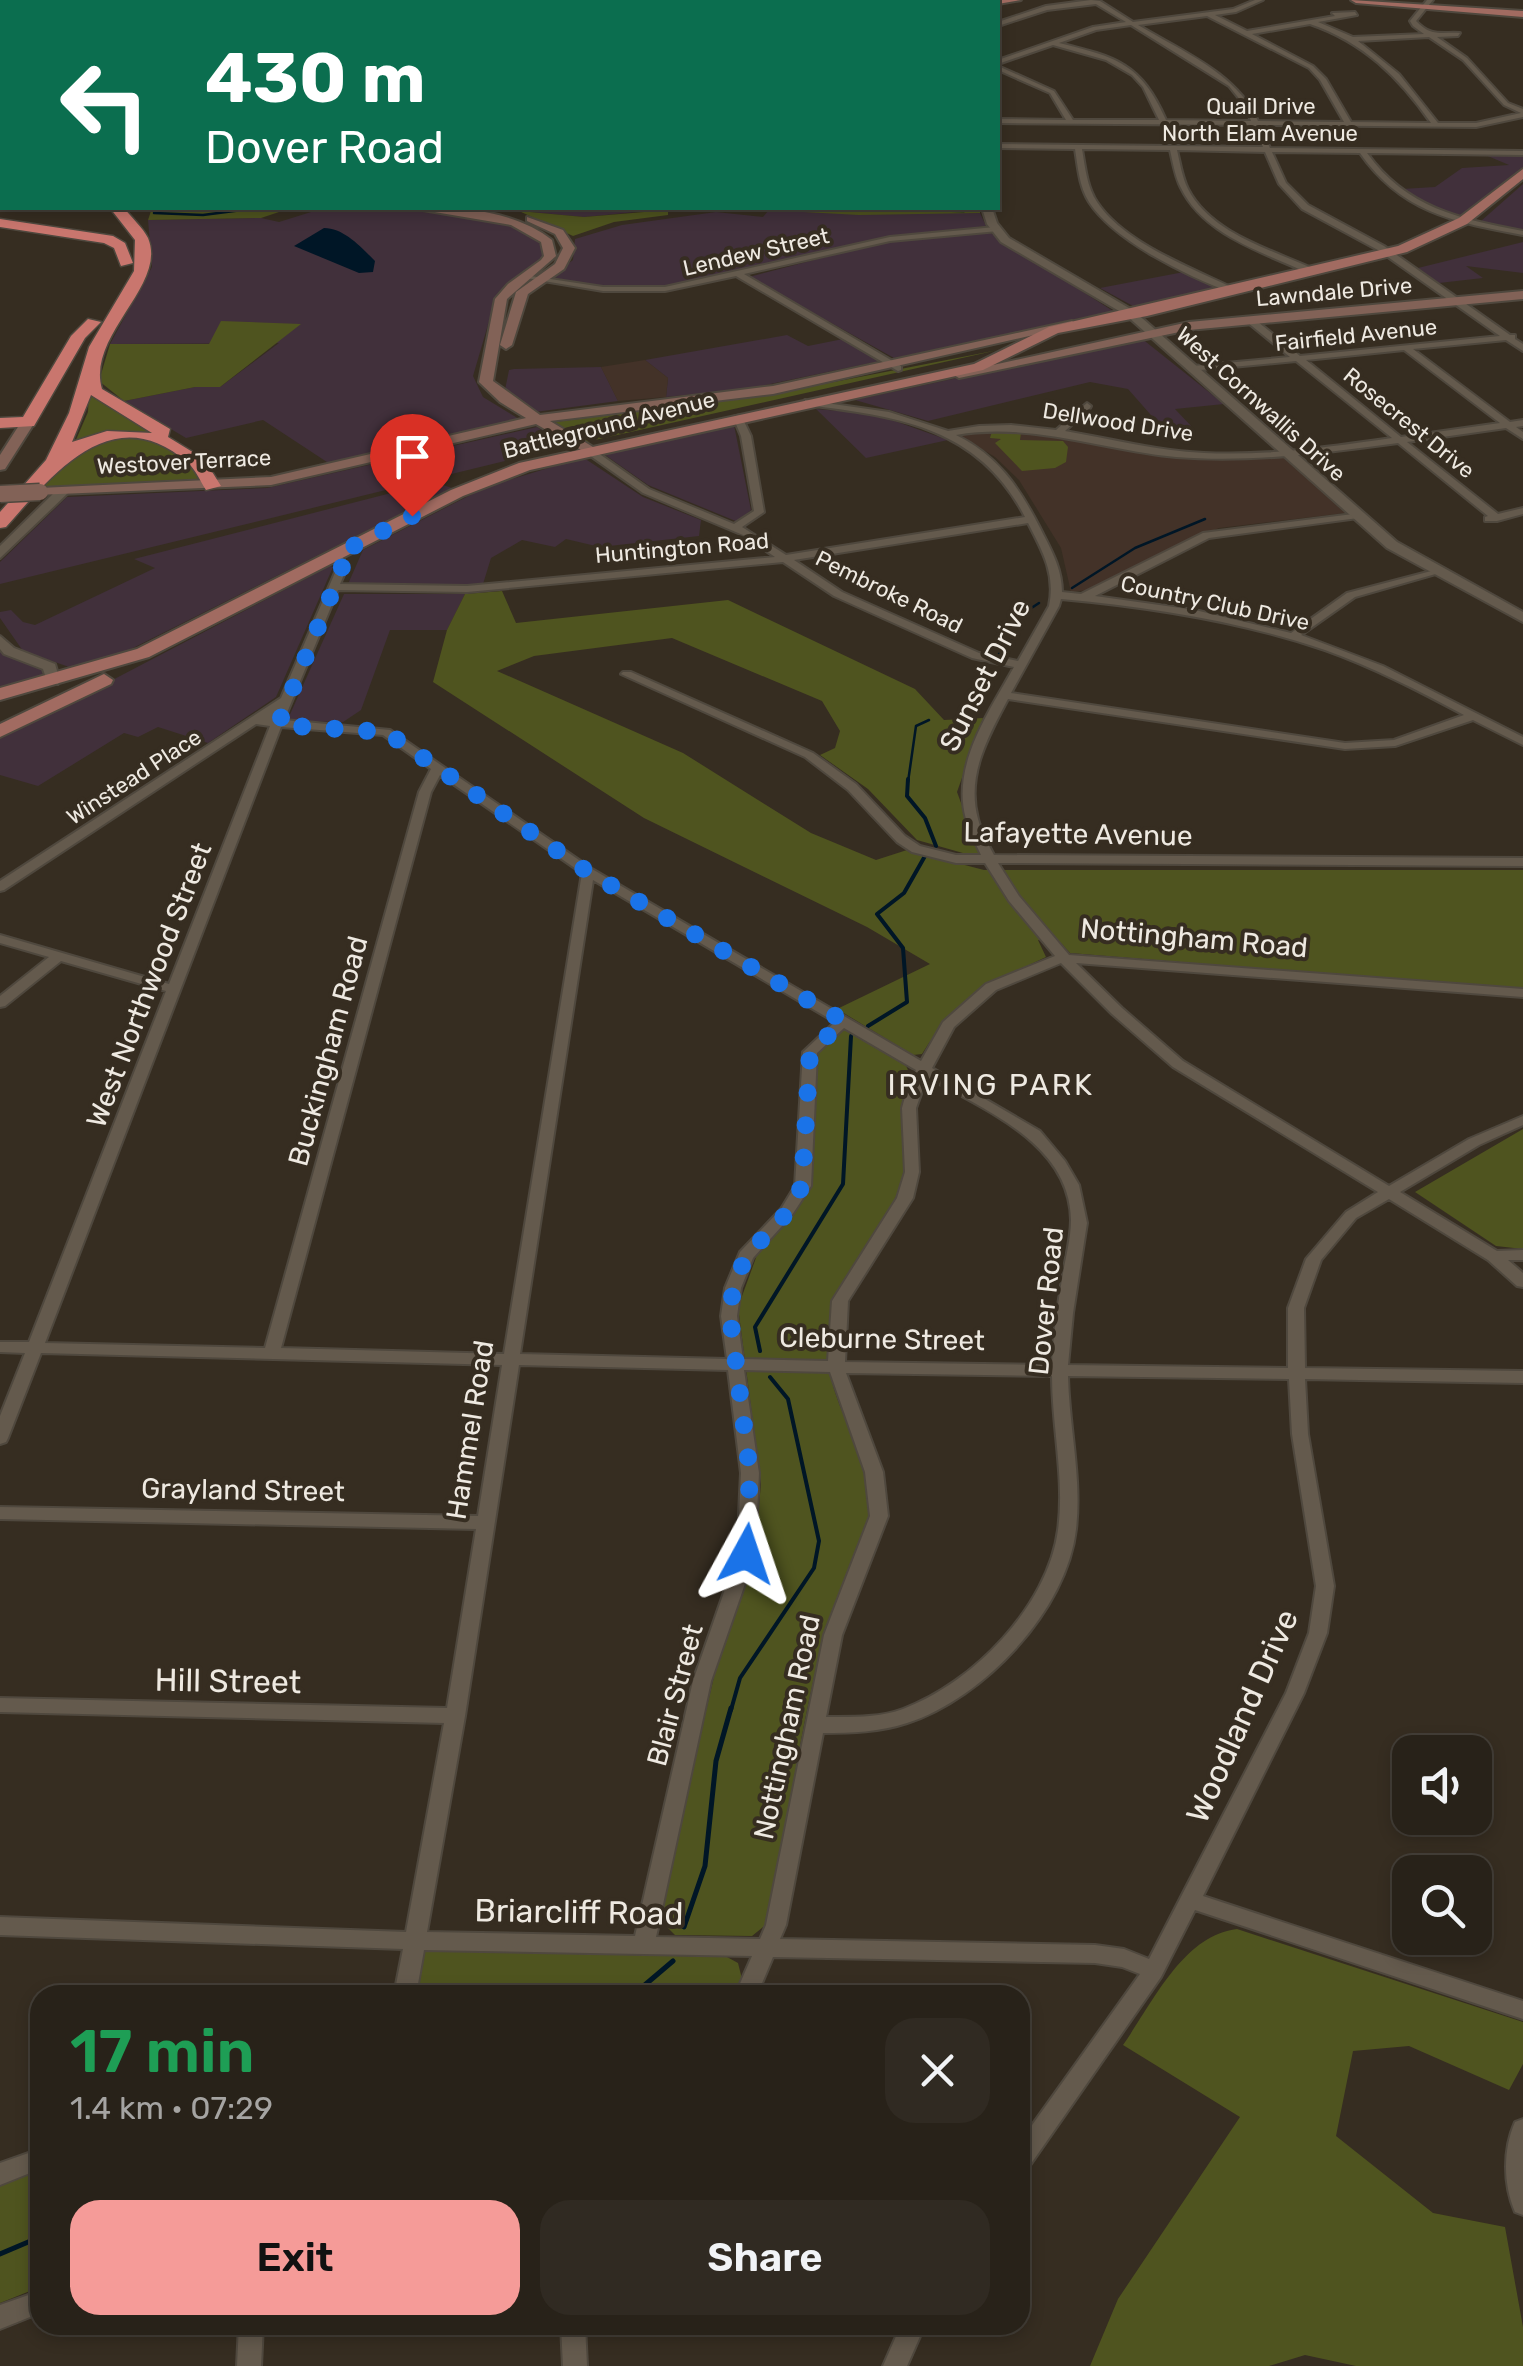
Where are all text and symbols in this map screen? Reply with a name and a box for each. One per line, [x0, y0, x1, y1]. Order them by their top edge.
text: 430 m [205, 37, 426, 120]
icon: left [40, 40, 170, 170]
street label: Quail Drive [1206, 93, 1316, 120]
street label: North Elam Avenue [1162, 120, 1358, 147]
text: Dover Road [205, 121, 444, 174]
street label: Lendew Street [680, 222, 832, 282]
street label: Lawndale Drive [1255, 272, 1413, 312]
street label: Fairfield Avenue [1274, 313, 1438, 357]
street label: West Cornwallis Drive [1171, 321, 1351, 487]
street label: Rosecrest Drive [1338, 362, 1480, 484]
street label: Battleground Avenue [500, 386, 718, 464]
street label: Dellwood Drive [1041, 397, 1195, 447]
pin [370, 414, 455, 517]
icon: arrive [385, 429, 440, 484]
street label: Westover Terrace [96, 444, 272, 480]
street label: Huntington Road [594, 527, 770, 569]
street label: Pembroke Road [811, 545, 967, 639]
street label: Country Club Drive [1118, 570, 1312, 636]
street label: Sunset Drive [933, 593, 1037, 757]
street label: Winstead Place [62, 723, 206, 831]
street label: Lafayette Avenue [963, 816, 1193, 852]
street label: West Northwood Street [79, 838, 219, 1132]
street label: Nottingham Road [1079, 912, 1309, 964]
street label: Buckingham Road [281, 932, 375, 1170]
district label: IRVING PARK [888, 1067, 1095, 1103]
street label: Dover Road [1022, 1225, 1070, 1377]
street label: Cleburne Street [779, 1321, 985, 1357]
street label: Hammel Road [440, 1338, 500, 1522]
street label: Grayland Street [141, 1472, 345, 1508]
position arrow [694, 1502, 798, 1606]
street label: Woodland Drive [1178, 1603, 1306, 1829]
street label: Nottingham Road [747, 1612, 827, 1842]
street label: Blair Street [640, 1620, 710, 1770]
street label: Hill Street [154, 1661, 302, 1701]
map controls [1392, 1735, 1492, 1955]
button: sound [1392, 1735, 1492, 1835]
button: search [1392, 1855, 1492, 1955]
street label: Briarcliff Road [474, 1891, 684, 1933]
text: 17 min [70, 2016, 254, 2087]
button: close [885, 2018, 990, 2123]
text: 1.4 km · 07:29 [70, 2089, 273, 2127]
button: Exit [70, 2200, 520, 2315]
button: Share [540, 2200, 990, 2315]

